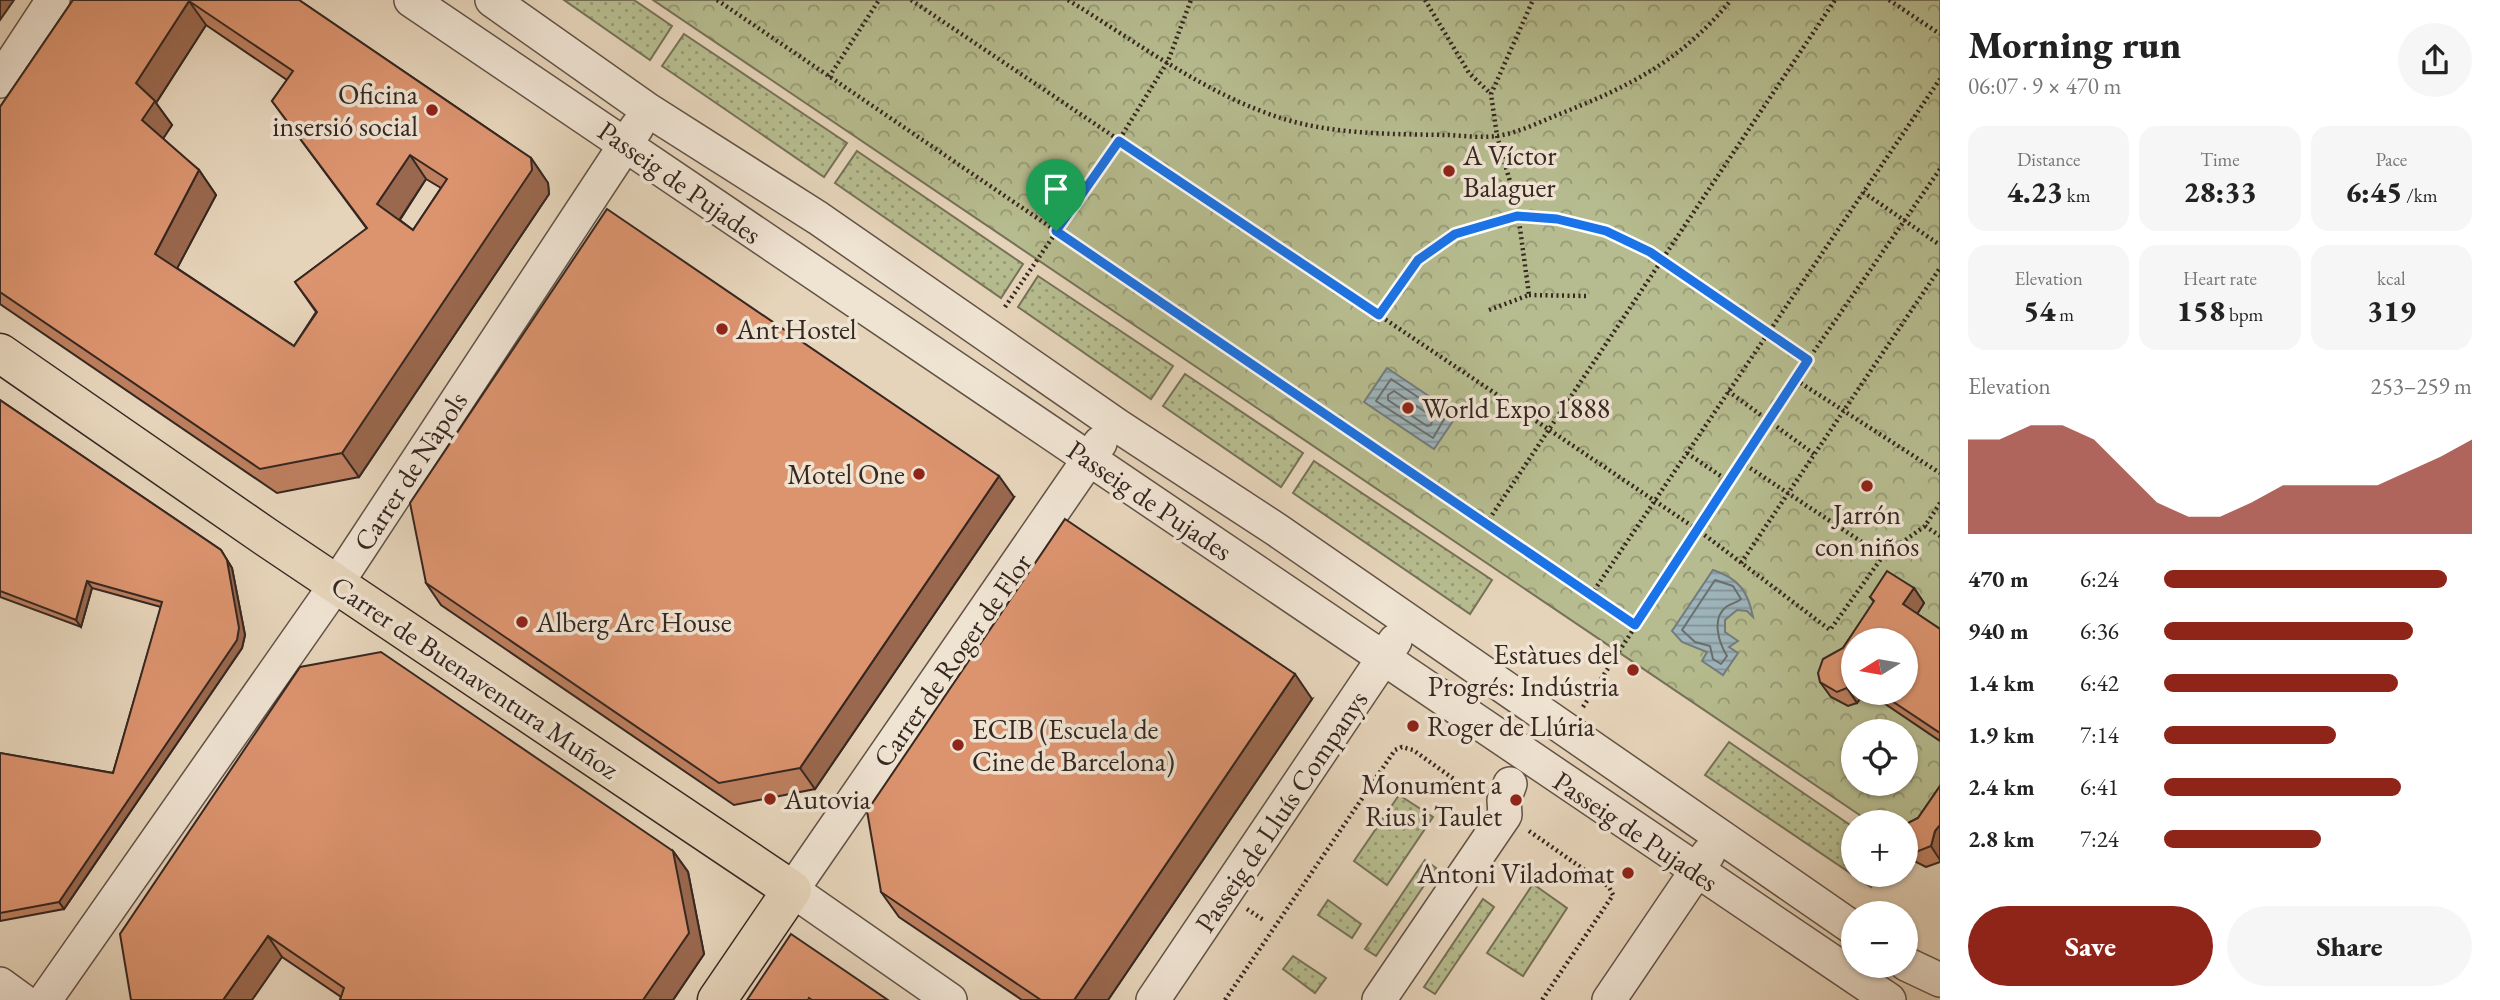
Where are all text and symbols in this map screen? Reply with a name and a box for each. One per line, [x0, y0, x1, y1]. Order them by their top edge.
text: Morning run [1968, 20, 2181, 69]
button: share [2398, 23, 2472, 97]
text: 06:07 · 9 × 470 m [1968, 71, 2121, 101]
place label: Oficina insersió social [273, 76, 419, 144]
marker: Oficina insersió social [424, 102, 440, 118]
street label: Passeig de Pujades [591, 112, 769, 252]
place label: A Víctor Balaguer [1462, 137, 1557, 205]
text: Distance [2017, 147, 2080, 172]
text: Time [2200, 147, 2240, 172]
text: Pace [2375, 147, 2407, 172]
pin [1026, 159, 1086, 231]
marker: A Víctor Balaguer [1441, 163, 1457, 179]
icon: arrive [1037, 170, 1075, 208]
text: 4.23 [2007, 172, 2063, 211]
text: 28:33 [2183, 172, 2257, 211]
text: 6:45 [2345, 172, 2402, 211]
text: km [2063, 183, 2090, 208]
text: /km [2402, 183, 2438, 208]
text: Elevation [2014, 266, 2083, 291]
text: Heart rate [2183, 266, 2257, 291]
text: kcal [2377, 266, 2406, 291]
text: 54 [2023, 291, 2056, 330]
text: 158 [2177, 291, 2225, 330]
text: 319 [2367, 291, 2416, 330]
text: m [2056, 302, 2074, 327]
text: bpm [2225, 302, 2263, 327]
place label: Ant Hostel [735, 311, 857, 347]
marker: Ant Hostel [714, 321, 730, 337]
text: Elevation [1968, 371, 2051, 401]
text: 253–259 m [2371, 371, 2472, 401]
street label: Carrer de Nàpols [345, 384, 475, 558]
place label: World Expo 1888 [1422, 390, 1610, 426]
marker: World Expo 1888 [1400, 400, 1416, 416]
street label: Passeig de Pujades [1061, 432, 1239, 568]
place label: Motel One [787, 456, 905, 492]
marker: Motel One [911, 466, 927, 482]
marker: Jarrón con niños [1859, 478, 1875, 494]
place label: Jarrón con niños [1815, 496, 1919, 564]
street label: Carrer de Roger de Flor [865, 545, 1040, 774]
text: 470 m [1968, 564, 2029, 594]
text: 6:24 [2080, 564, 2119, 594]
street label: Carrer de Buenaventura Muñoz [324, 567, 626, 787]
place label: Alberg Arc House [535, 604, 732, 640]
marker: Alberg Arc House [514, 614, 530, 630]
text: 940 m [1968, 616, 2029, 646]
text: 6:36 [2080, 616, 2119, 646]
north arrow [1841, 628, 1918, 705]
map controls [1841, 628, 1918, 978]
place label: Estàtues del Progrés: Indústria [1428, 636, 1620, 704]
marker: Estàtues del Progrés: Indústria [1625, 662, 1641, 678]
text: 1.4 km [1968, 668, 2035, 698]
text: 6:42 [2080, 668, 2119, 698]
street label: Passeig de Lluís Companys [1187, 683, 1375, 939]
place label: Roger de Llúria [1427, 708, 1596, 744]
place label: ECIB (Escuela de Cine de Barcelona) [972, 711, 1175, 779]
marker: Roger de Llúria [1405, 718, 1421, 734]
button: locate [1841, 719, 1918, 796]
text: 1.9 km [1968, 720, 2035, 750]
text: 7:14 [2080, 720, 2119, 750]
marker: ECIB (Escuela de Cine de Barcelona) [950, 737, 966, 753]
street label: Passeig de Pujades [1547, 763, 1725, 899]
place label: Monument a Rius i Taulet [1361, 766, 1503, 834]
text: 2.4 km [1968, 772, 2035, 802]
text: 6:41 [2080, 772, 2119, 802]
place label: Autovia [783, 781, 871, 817]
marker: Autovia [762, 791, 778, 807]
marker: Monument a Rius i Taulet [1508, 792, 1524, 808]
button: + [1841, 810, 1918, 887]
text: 2.8 km [1968, 824, 2035, 854]
text: 7:24 [2080, 824, 2119, 854]
place label: Antoni Viladomat [1416, 855, 1614, 891]
marker: Antoni Viladomat [1620, 865, 1636, 881]
button: − [1841, 901, 1918, 978]
button: Save [1968, 906, 2213, 986]
button: Share [2227, 906, 2472, 986]

